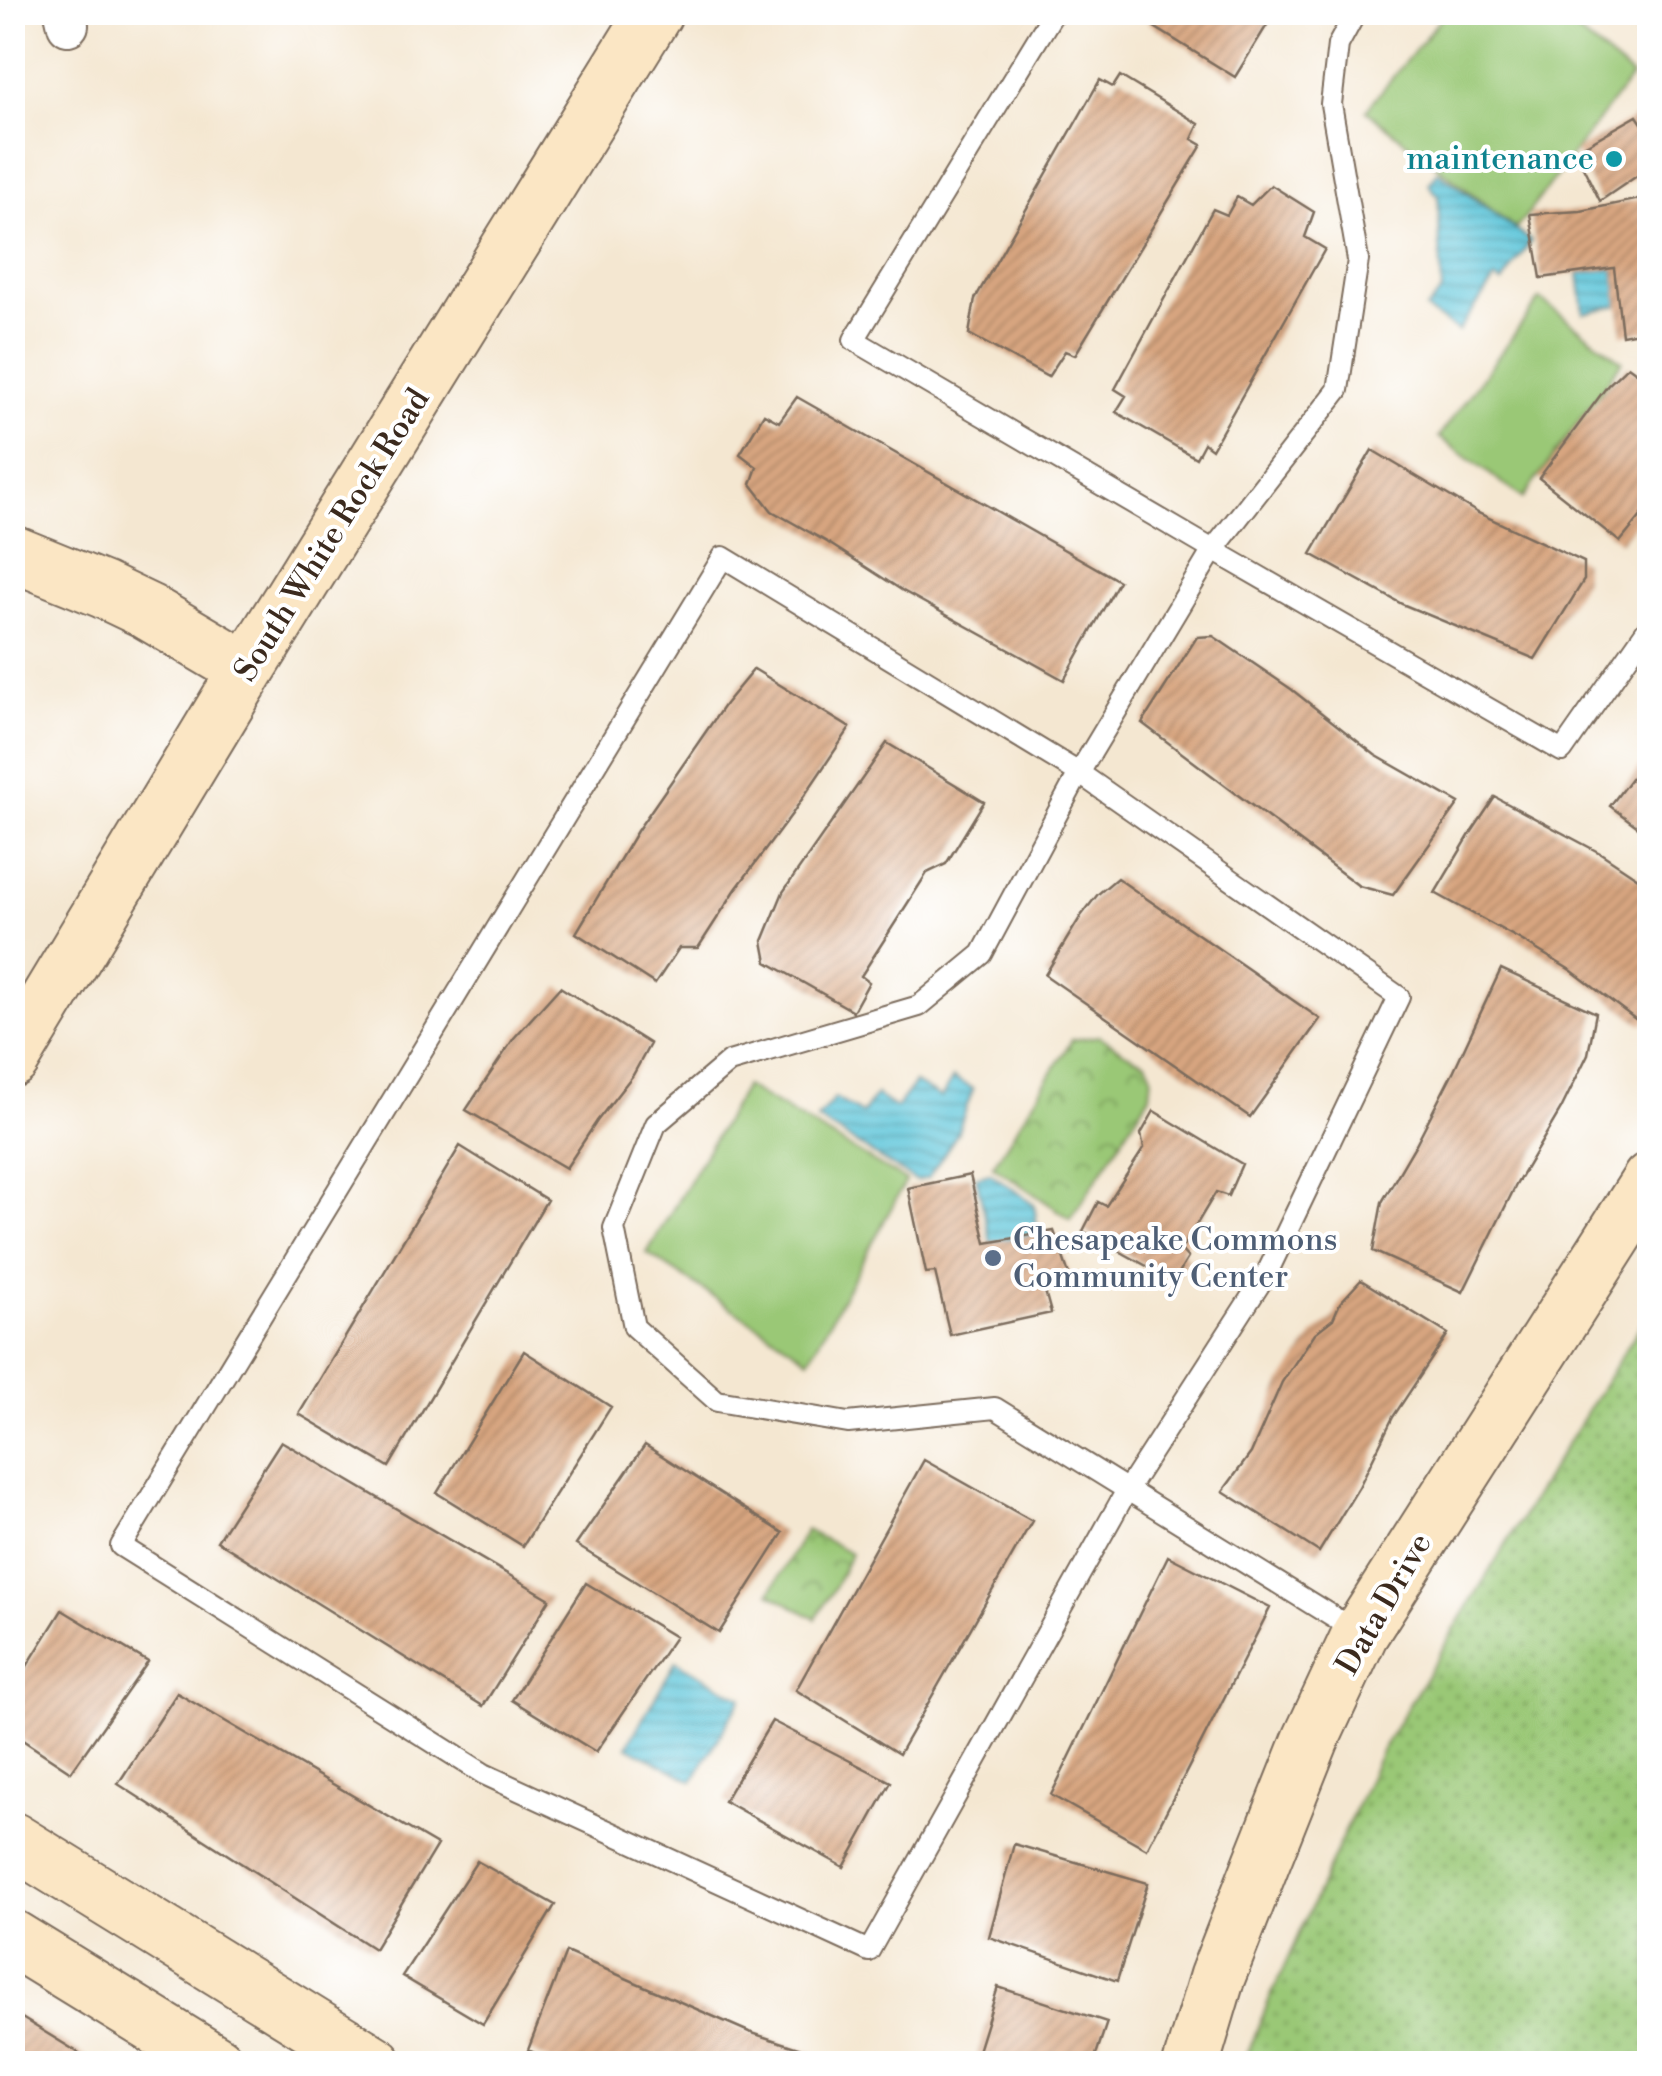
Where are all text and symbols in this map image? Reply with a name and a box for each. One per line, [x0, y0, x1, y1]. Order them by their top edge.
place label: maintenance [1406, 139, 1594, 179]
marker: maintenance [1603, 148, 1625, 170]
street label: South White Rock Road [226, 381, 438, 689]
place label: Chesapeake Commons Community Center [1013, 1220, 1338, 1297]
marker: Chesapeake Commons Community Center [982, 1247, 1004, 1269]
street label: Data Drive [1327, 1526, 1441, 1682]

